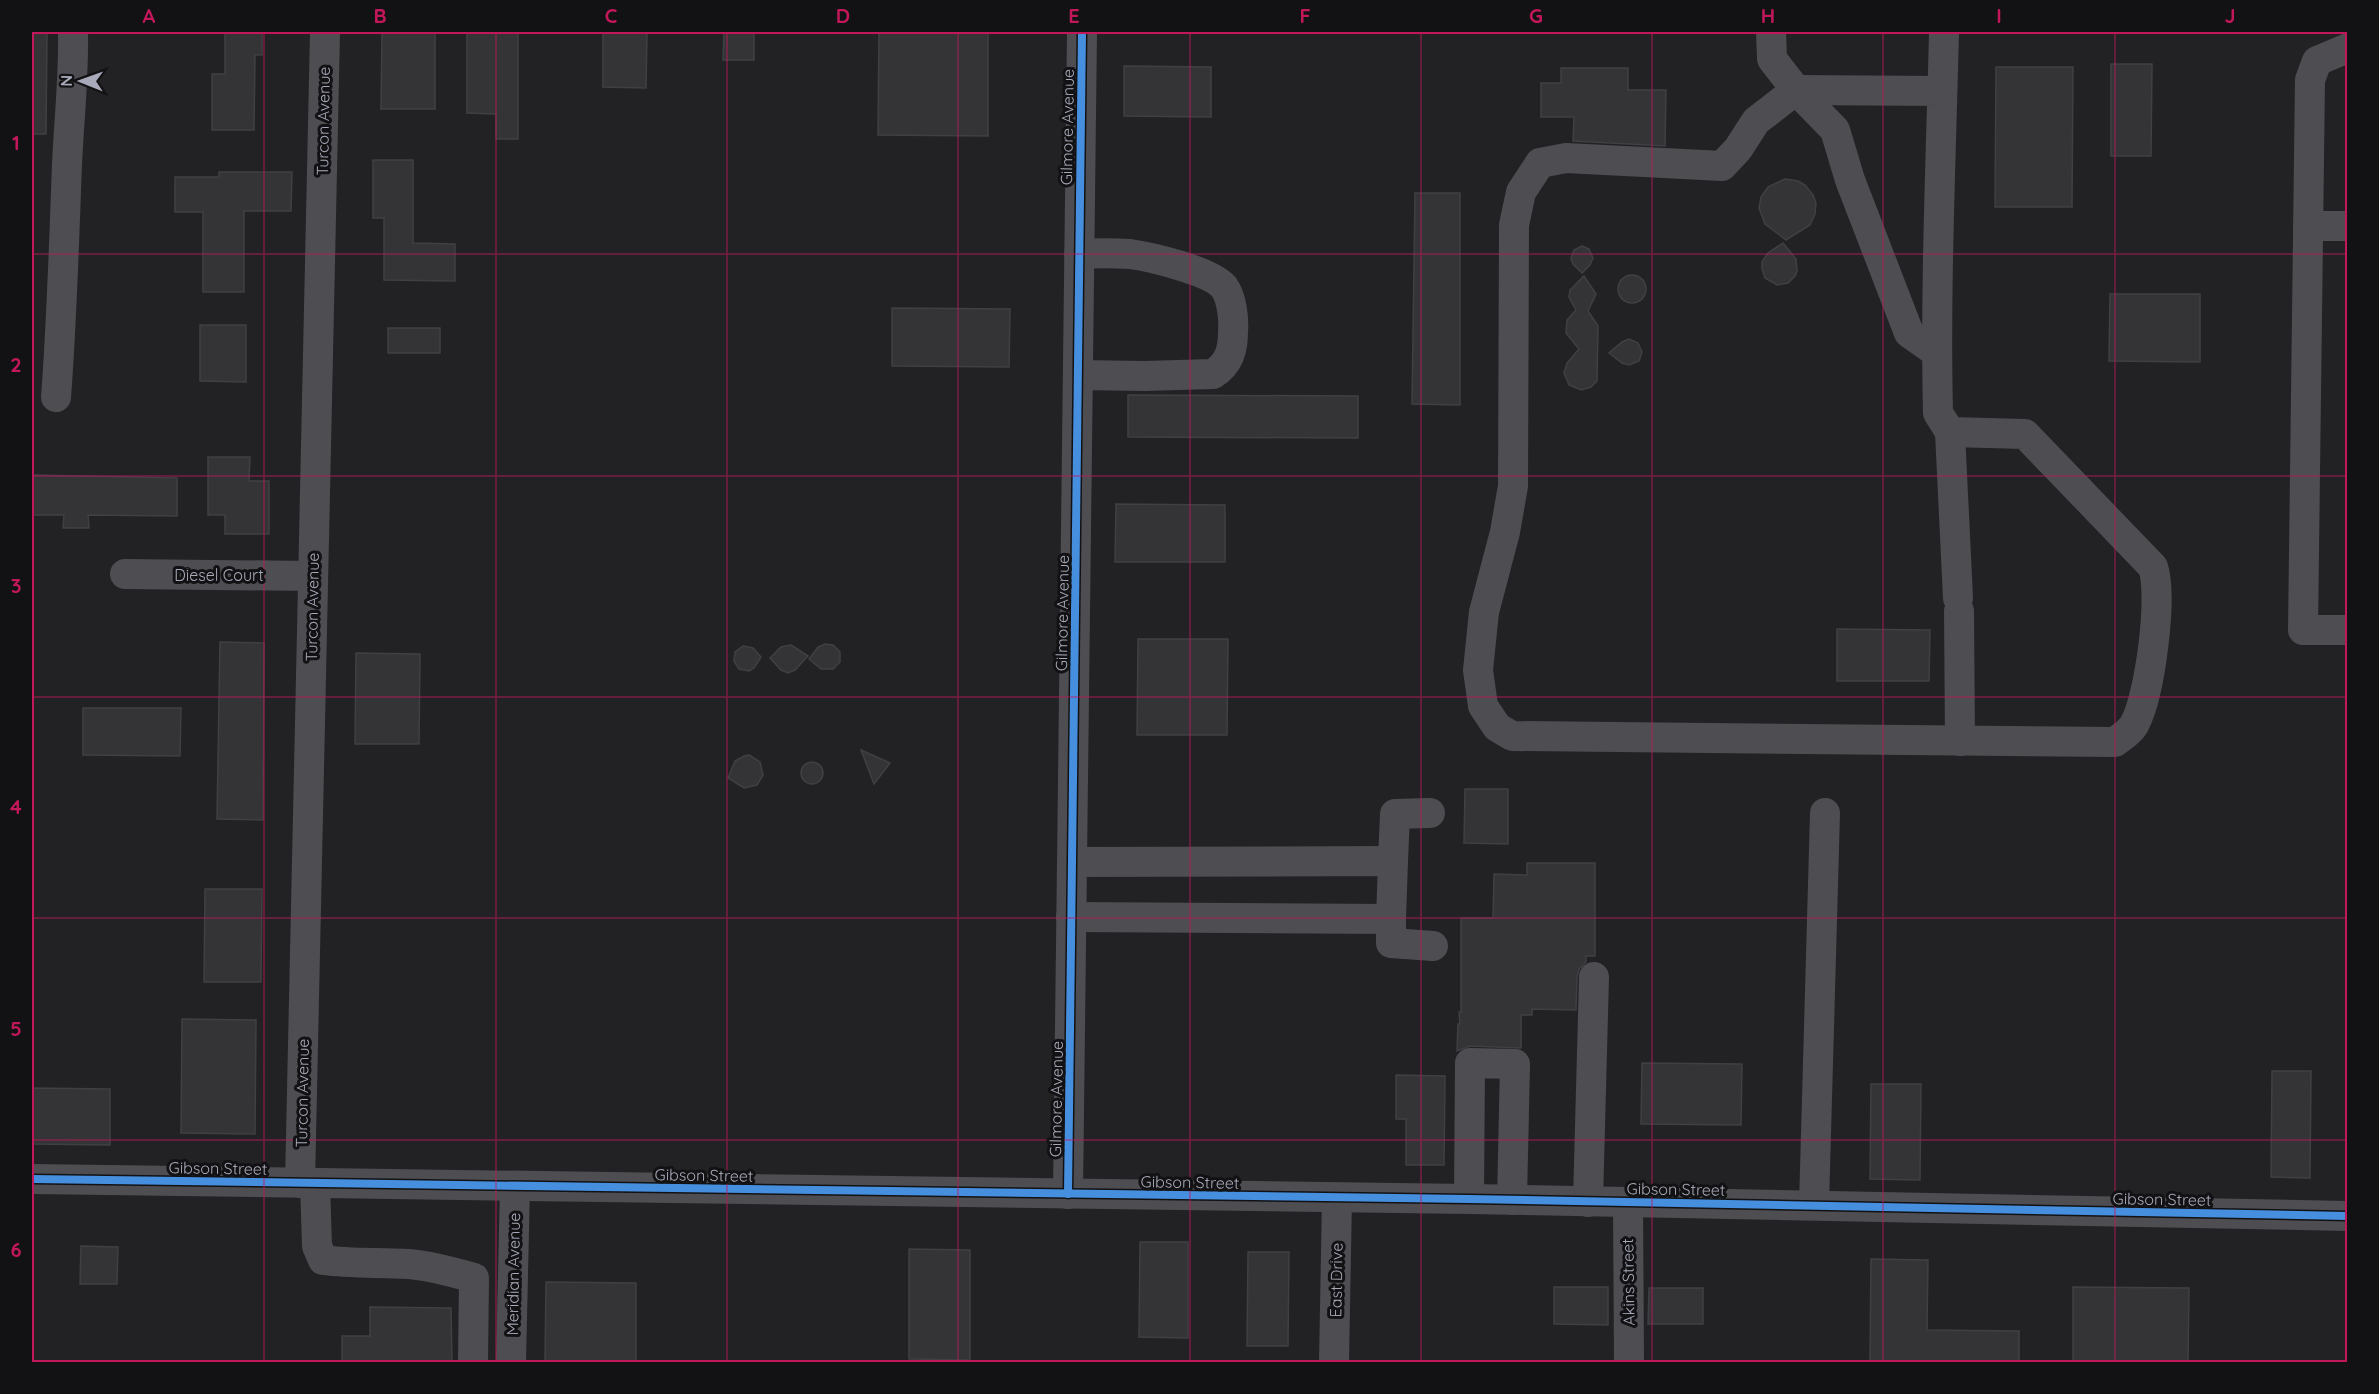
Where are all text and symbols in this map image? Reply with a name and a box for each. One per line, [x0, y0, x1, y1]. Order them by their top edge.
text: A [143, 3, 156, 28]
text: B [373, 3, 387, 28]
text: C [605, 3, 618, 28]
text: D [836, 3, 850, 28]
text: E [1068, 3, 1080, 28]
text: F [1299, 3, 1311, 28]
text: G [1529, 3, 1543, 28]
text: H [1761, 3, 1775, 28]
text: I [1996, 3, 2002, 28]
text: J [2224, 3, 2236, 28]
north arrow [51, 51, 111, 111]
street label: Turcon Avenue [312, 66, 334, 176]
street label: Gilmore Avenue [1056, 69, 1078, 185]
text: N [56, 75, 76, 87]
text: 1 [12, 130, 20, 155]
text: 2 [10, 352, 22, 377]
street label: Turcon Avenue [301, 552, 323, 662]
street label: Gilmore Avenue [1051, 555, 1073, 671]
street label: Diesel Court [174, 565, 264, 585]
text: 3 [11, 573, 21, 598]
text: 4 [10, 794, 22, 819]
text: 5 [10, 1016, 22, 1041]
street label: Turcon Avenue [291, 1038, 313, 1148]
street label: Gilmore Avenue [1045, 1041, 1067, 1157]
street label: Gibson Street [168, 1157, 268, 1179]
street label: Gibson Street [654, 1164, 754, 1186]
street label: Gibson Street [1140, 1171, 1240, 1193]
street label: Gibson Street [1626, 1178, 1726, 1200]
street label: Gibson Street [2112, 1188, 2212, 1210]
street label: Meridian Avenue [502, 1212, 524, 1336]
text: 6 [10, 1237, 22, 1262]
street label: Akins Street [1617, 1238, 1639, 1326]
street label: East Drive [1325, 1243, 1347, 1317]

